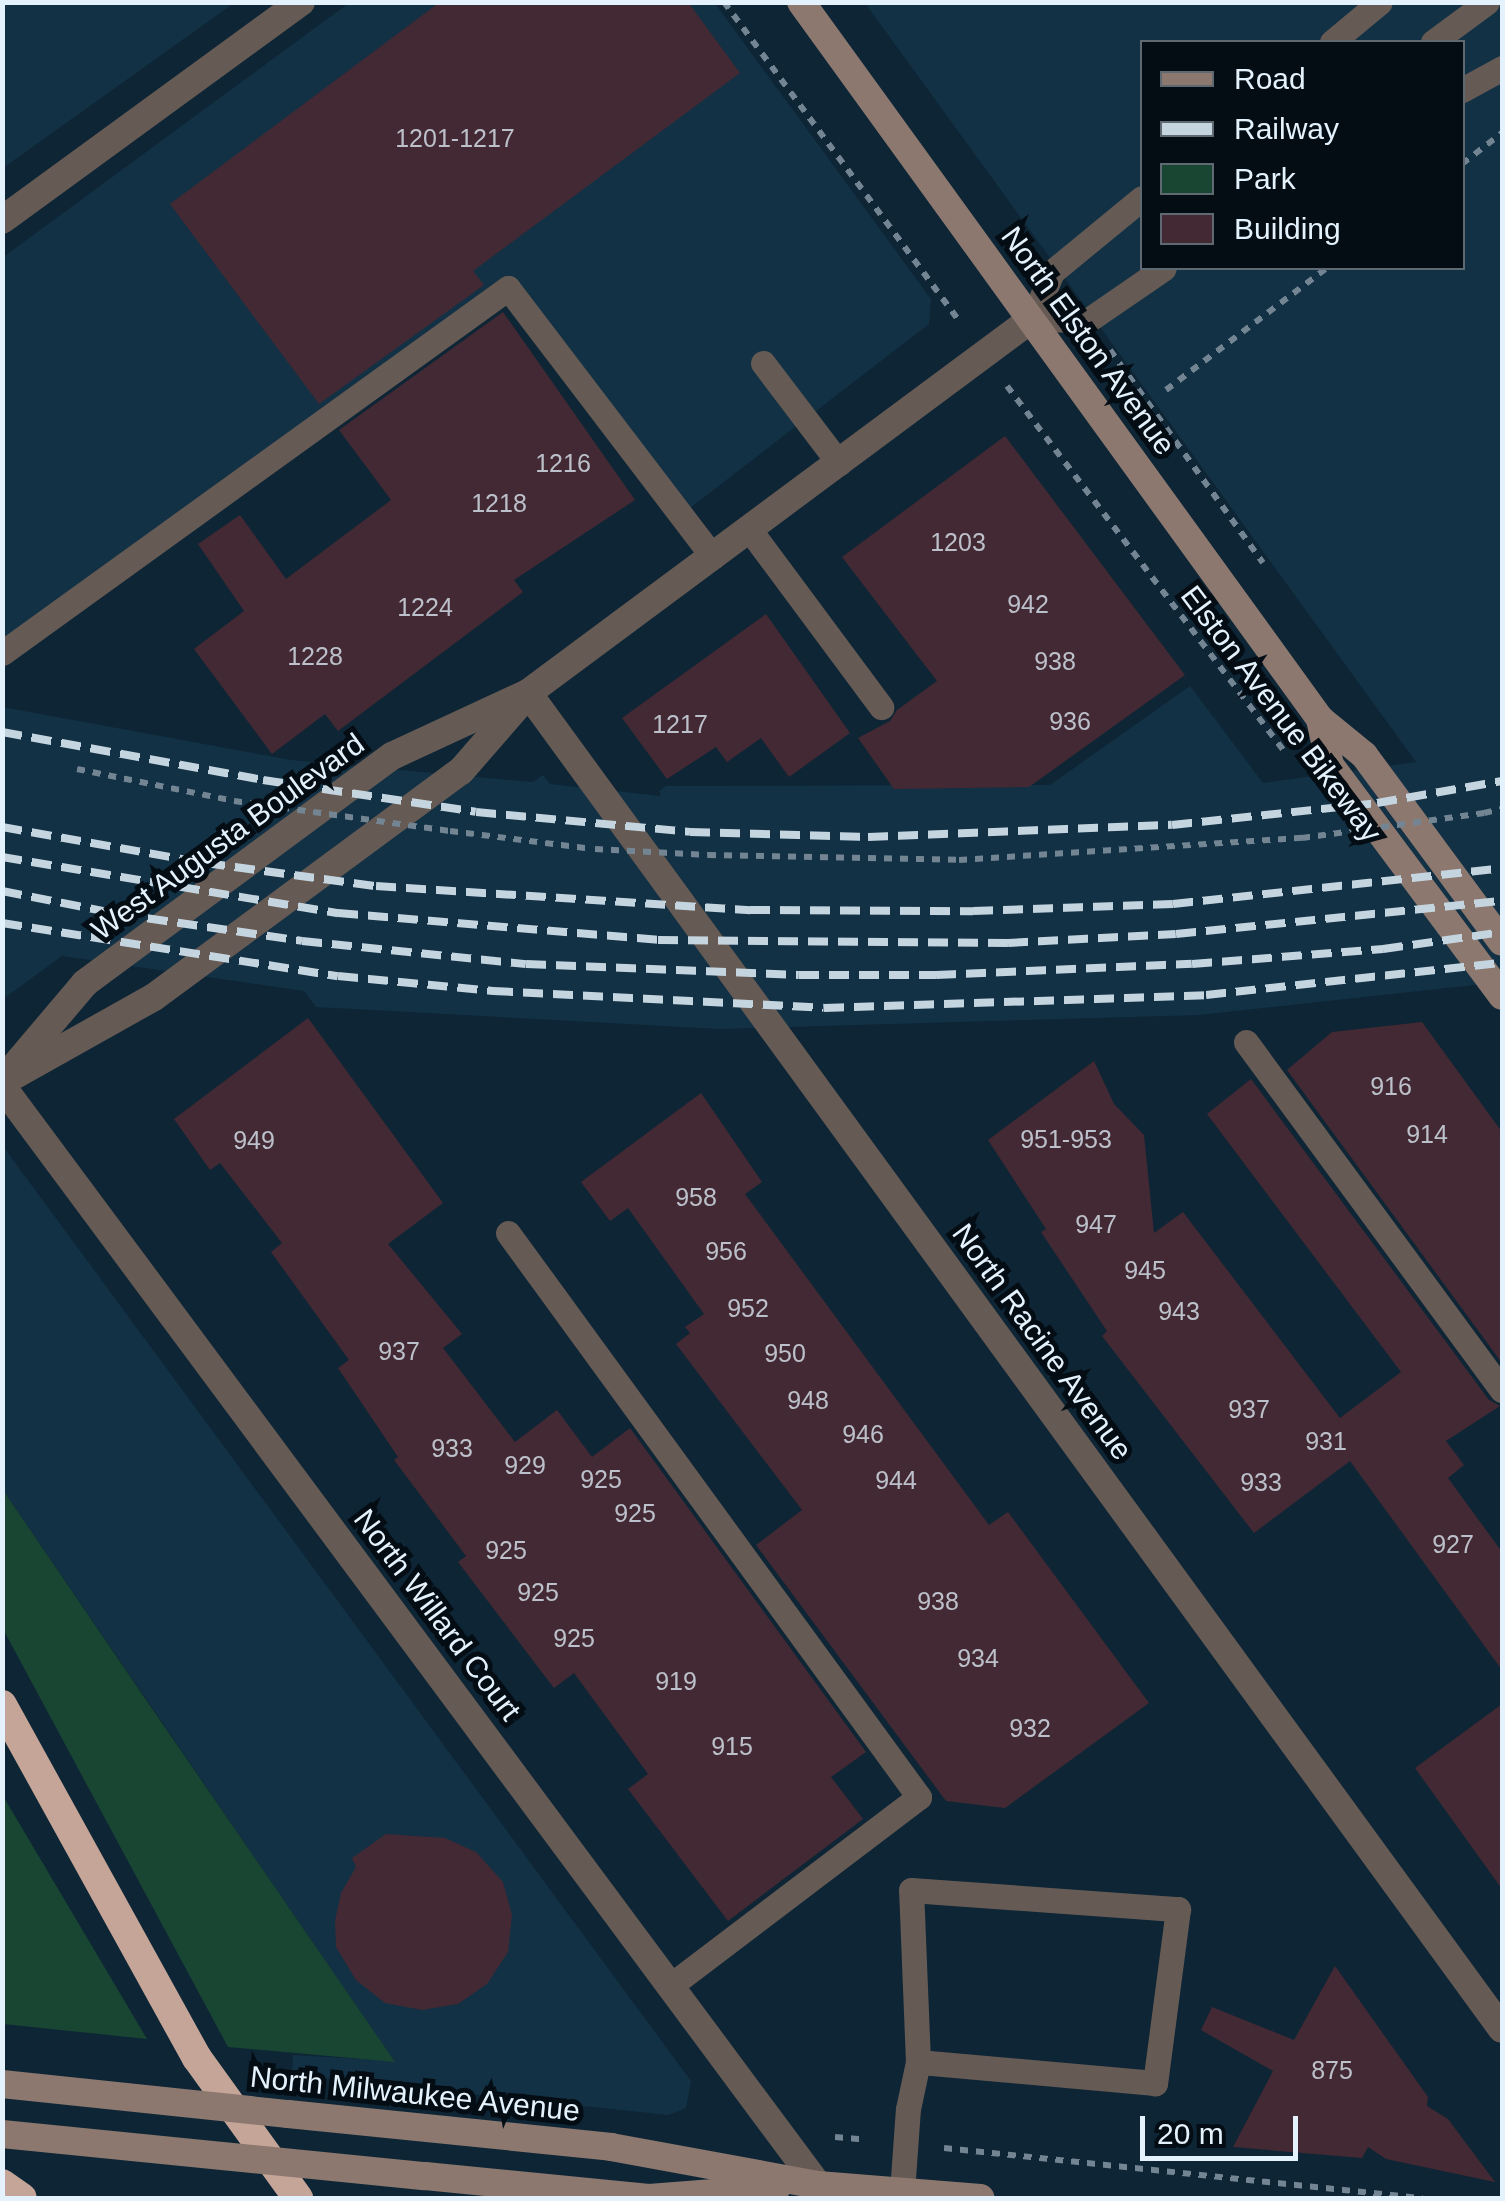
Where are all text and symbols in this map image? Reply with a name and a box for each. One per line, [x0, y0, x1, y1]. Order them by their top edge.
legend [1140, 40, 1465, 270]
text: Road [1234, 62, 1306, 95]
text: Railway [1234, 112, 1339, 145]
house number: 1201-1217 [395, 123, 515, 153]
text: Park [1234, 162, 1296, 195]
text: Building [1234, 212, 1341, 245]
street label: North Elston Avenue [993, 219, 1183, 463]
house number: 1216 [535, 448, 591, 478]
house number: 1218 [471, 488, 527, 518]
house number: 1203 [930, 527, 986, 557]
street label: Elston Avenue Bikeway [1172, 578, 1390, 850]
house number: 942 [1007, 589, 1049, 619]
house number: 1224 [397, 592, 453, 622]
house number: 1228 [287, 641, 343, 671]
house number: 938 [1034, 646, 1076, 676]
house number: 936 [1049, 706, 1091, 736]
house number: 1217 [652, 709, 708, 739]
street label: West Augusta Boulevard [84, 726, 372, 948]
house number: 916 [1370, 1071, 1412, 1101]
house number: 914 [1406, 1119, 1448, 1149]
house number: 951-953 [1020, 1124, 1112, 1154]
house number: 949 [233, 1125, 275, 1155]
house number: 958 [675, 1182, 717, 1212]
house number: 947 [1075, 1209, 1117, 1239]
street label: North Racine Avenue [944, 1216, 1140, 1468]
house number: 956 [705, 1236, 747, 1266]
house number: 945 [1124, 1255, 1166, 1285]
house number: 952 [727, 1293, 769, 1323]
house number: 943 [1158, 1296, 1200, 1326]
house number: 937 [378, 1336, 420, 1366]
house number: 950 [764, 1338, 806, 1368]
house number: 948 [787, 1385, 829, 1415]
house number: 937 [1228, 1394, 1270, 1424]
house number: 946 [842, 1419, 884, 1449]
house number: 931 [1305, 1426, 1347, 1456]
house number: 933 [431, 1433, 473, 1463]
house number: 929 [504, 1450, 546, 1480]
house number: 925 [580, 1464, 622, 1494]
house number: 944 [875, 1465, 917, 1495]
house number: 933 [1240, 1467, 1282, 1497]
house number: 925 [614, 1498, 656, 1528]
street label: North Willard Court [346, 1502, 528, 1728]
house number: 927 [1432, 1529, 1474, 1559]
house number: 925 [485, 1535, 527, 1565]
house number: 925 [517, 1577, 559, 1607]
house number: 938 [917, 1586, 959, 1616]
house number: 925 [553, 1623, 595, 1653]
house number: 934 [957, 1643, 999, 1673]
house number: 919 [655, 1666, 697, 1696]
house number: 932 [1009, 1713, 1051, 1743]
house number: 915 [711, 1731, 753, 1761]
house number: 875 [1311, 2055, 1353, 2085]
street label: North Milwaukee Avenue [248, 2059, 582, 2129]
scale bar [1145, 2096, 1302, 2158]
text: 20 m [1157, 2117, 1224, 2150]

